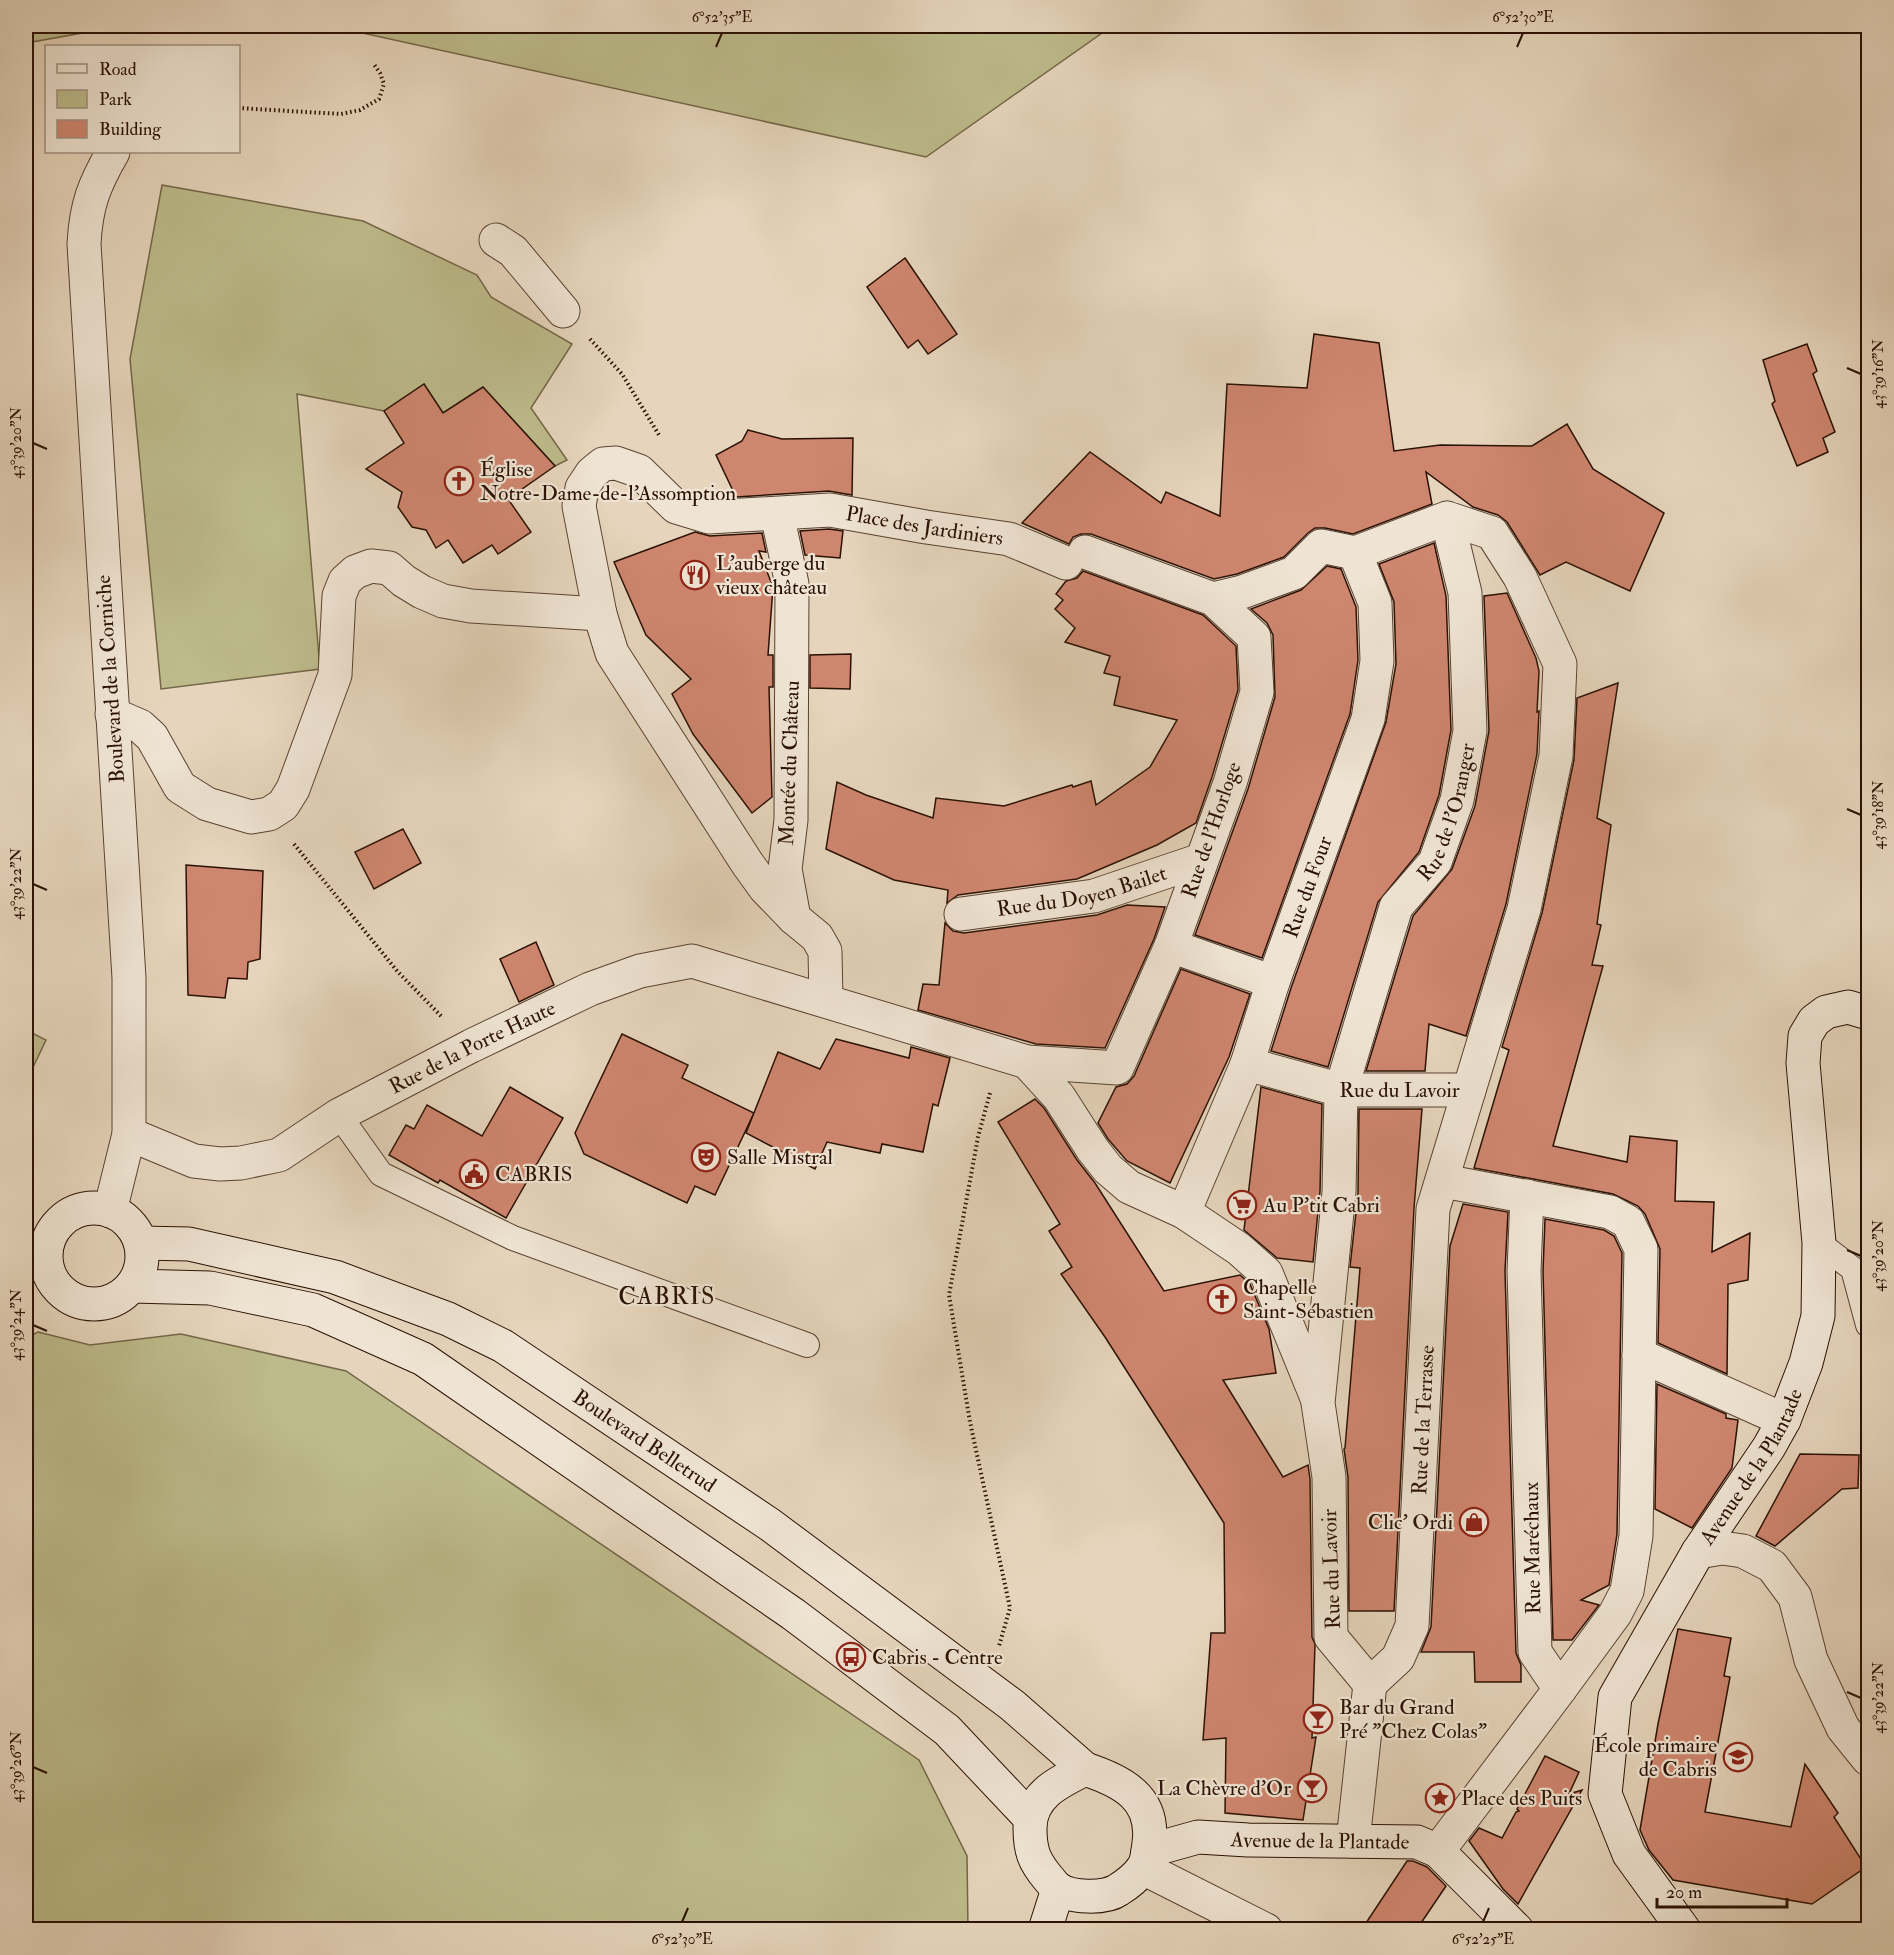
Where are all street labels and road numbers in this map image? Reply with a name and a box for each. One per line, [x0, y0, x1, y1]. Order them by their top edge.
street label: Place des Jardiniers [843, 500, 1005, 552]
street label: Boulevard de la Corniche [90, 574, 131, 784]
street label: Montée du Château [773, 680, 806, 846]
street label: Rue de l'Oranger [1411, 741, 1481, 887]
street label: Rue de l'Horloge [1176, 758, 1247, 902]
street label: Rue du Four [1277, 832, 1339, 942]
street label: Rue du Doyen Bailet [995, 859, 1170, 923]
street label: Rue de la Porte Haute [384, 994, 560, 1101]
street label: Rue du Lavoir [1339, 1077, 1460, 1104]
street label: Rue de la Terrasse [1406, 1344, 1441, 1496]
street label: Boulevard Belletrud [568, 1384, 722, 1499]
street label: Avenue de la Plantade [1693, 1385, 1809, 1551]
street label: Rue Maréchaux [1518, 1481, 1547, 1614]
street label: Rue du Lavoir [1316, 1508, 1347, 1630]
street label: Avenue de la Plantade [1229, 1826, 1410, 1856]

